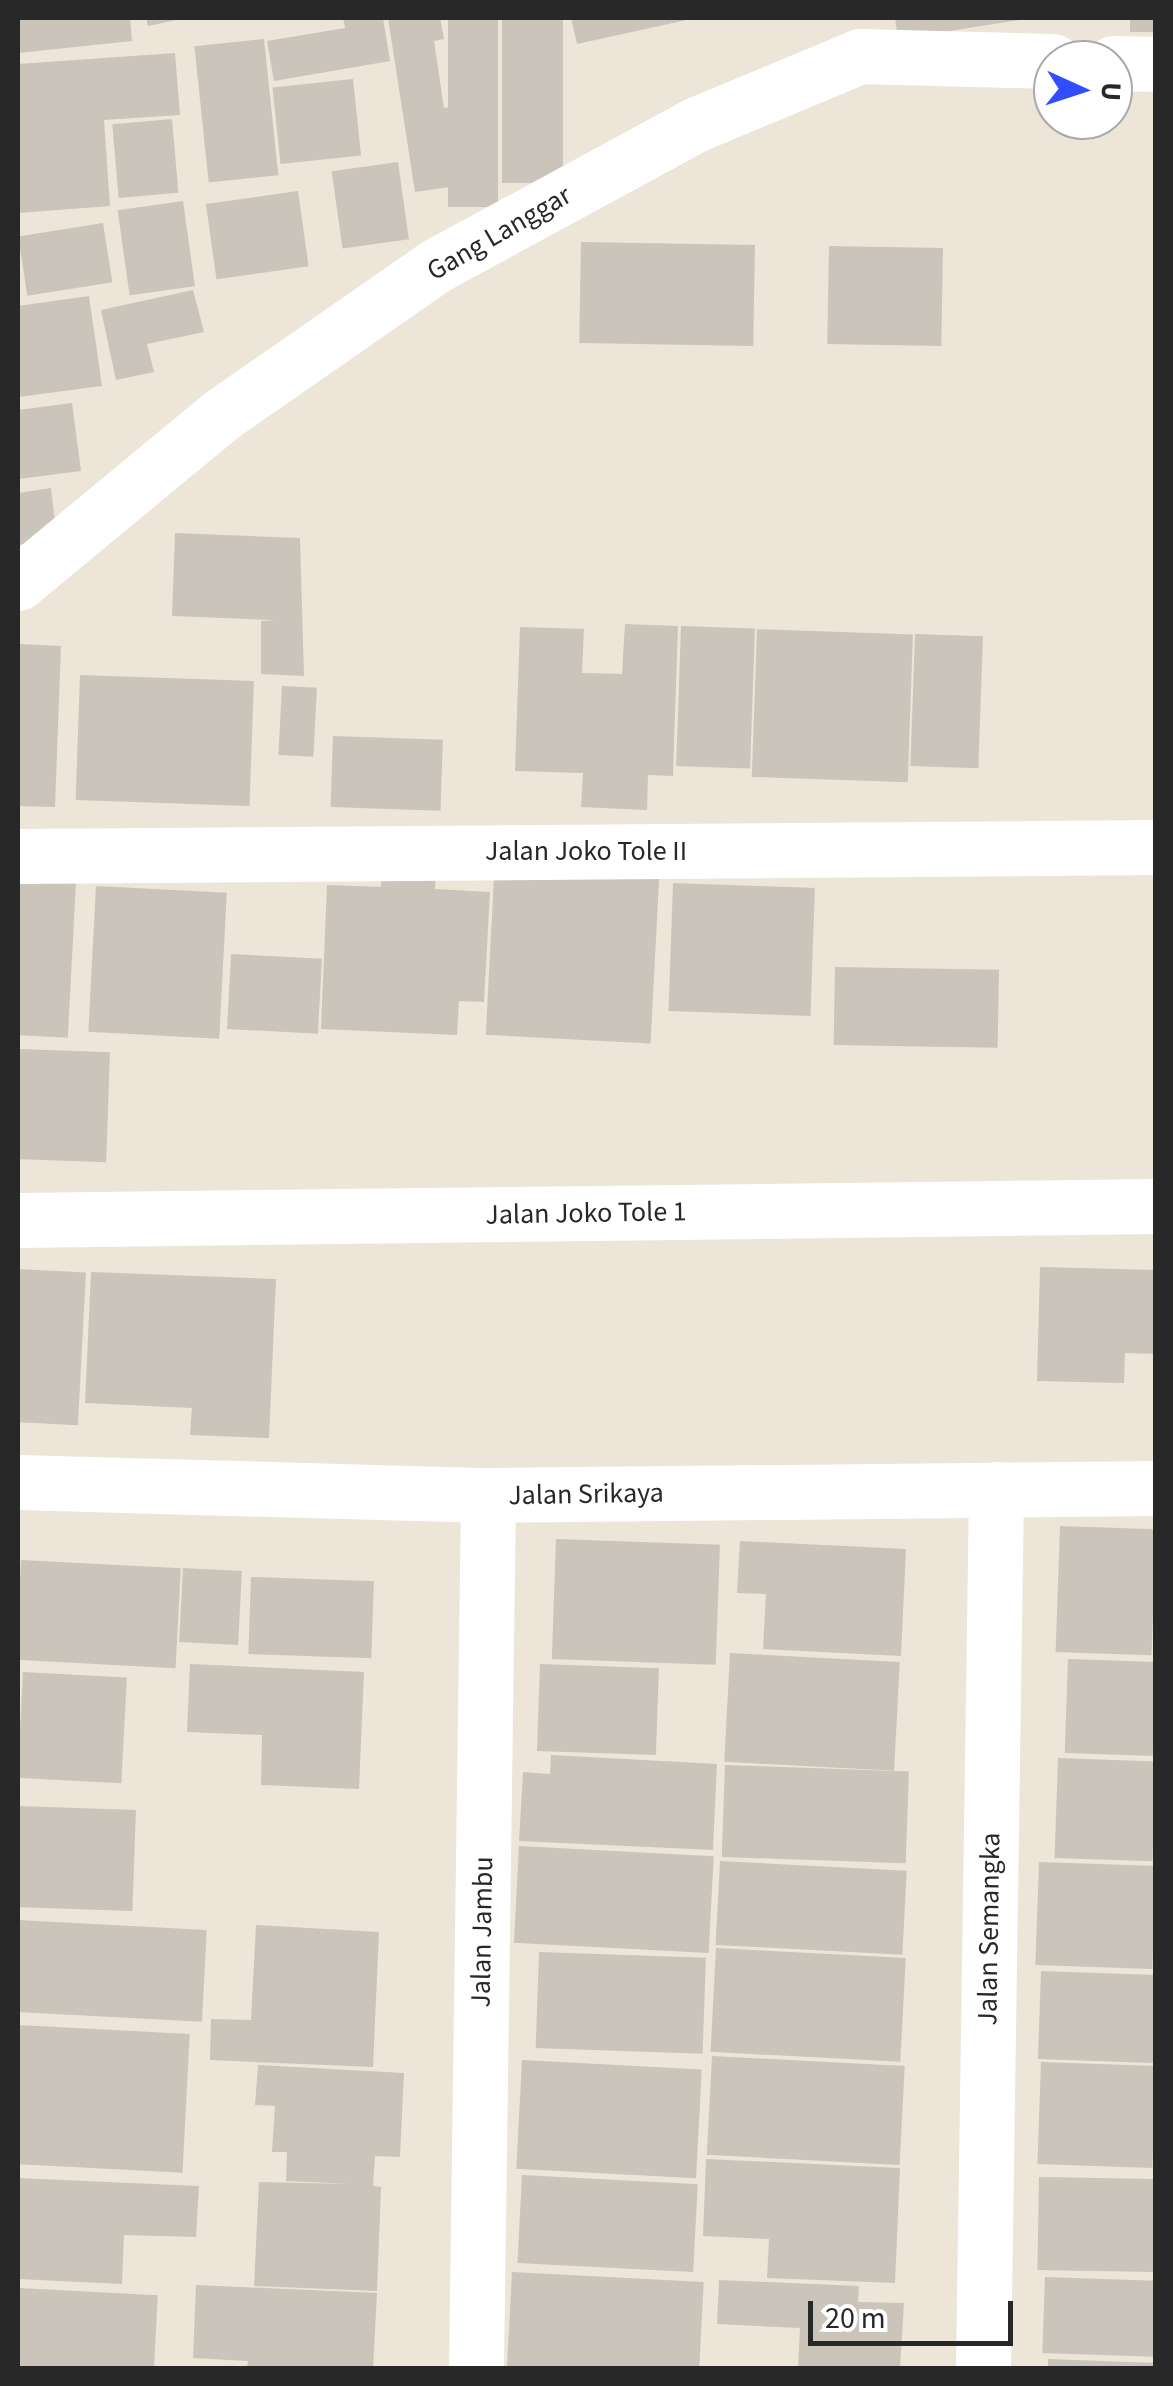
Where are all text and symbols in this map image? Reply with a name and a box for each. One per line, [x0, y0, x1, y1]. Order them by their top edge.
north arrow [1033, 40, 1133, 140]
text: U [1091, 81, 1131, 102]
street label: Gang Langgar [421, 178, 577, 288]
street label: Jalan Joko Tole II [485, 834, 687, 868]
street label: Jalan Joko Tole 1 [485, 1194, 687, 1232]
street label: Jalan Srikaya [508, 1476, 664, 1512]
street label: Jalan Semangka [971, 1832, 1007, 2026]
street label: Jalan Jambu [464, 1856, 500, 2008]
scale bar [813, 2281, 1018, 2343]
text: 20 m [825, 2297, 886, 2340]

